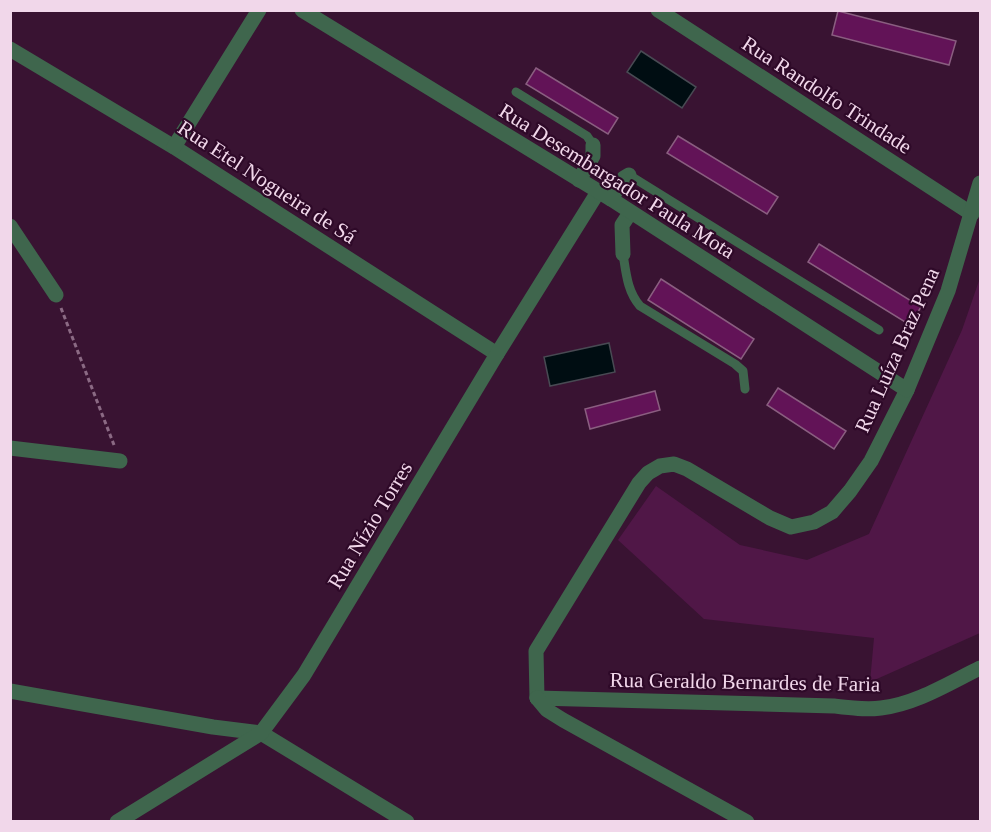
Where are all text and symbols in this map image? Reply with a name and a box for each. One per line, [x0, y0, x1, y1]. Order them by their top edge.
street label: Rua Randolfo Trindade [738, 31, 916, 159]
street label: Rua Desembargador Paula Mota [495, 98, 740, 264]
street label: Rua Etel Nogueira de Sá [173, 115, 361, 249]
street label: Rua Luíza Braz Pena [850, 263, 944, 436]
street label: Rua Nízio Torres [323, 457, 417, 593]
street label: Rua Geraldo Bernardes de Faria [610, 668, 881, 696]

